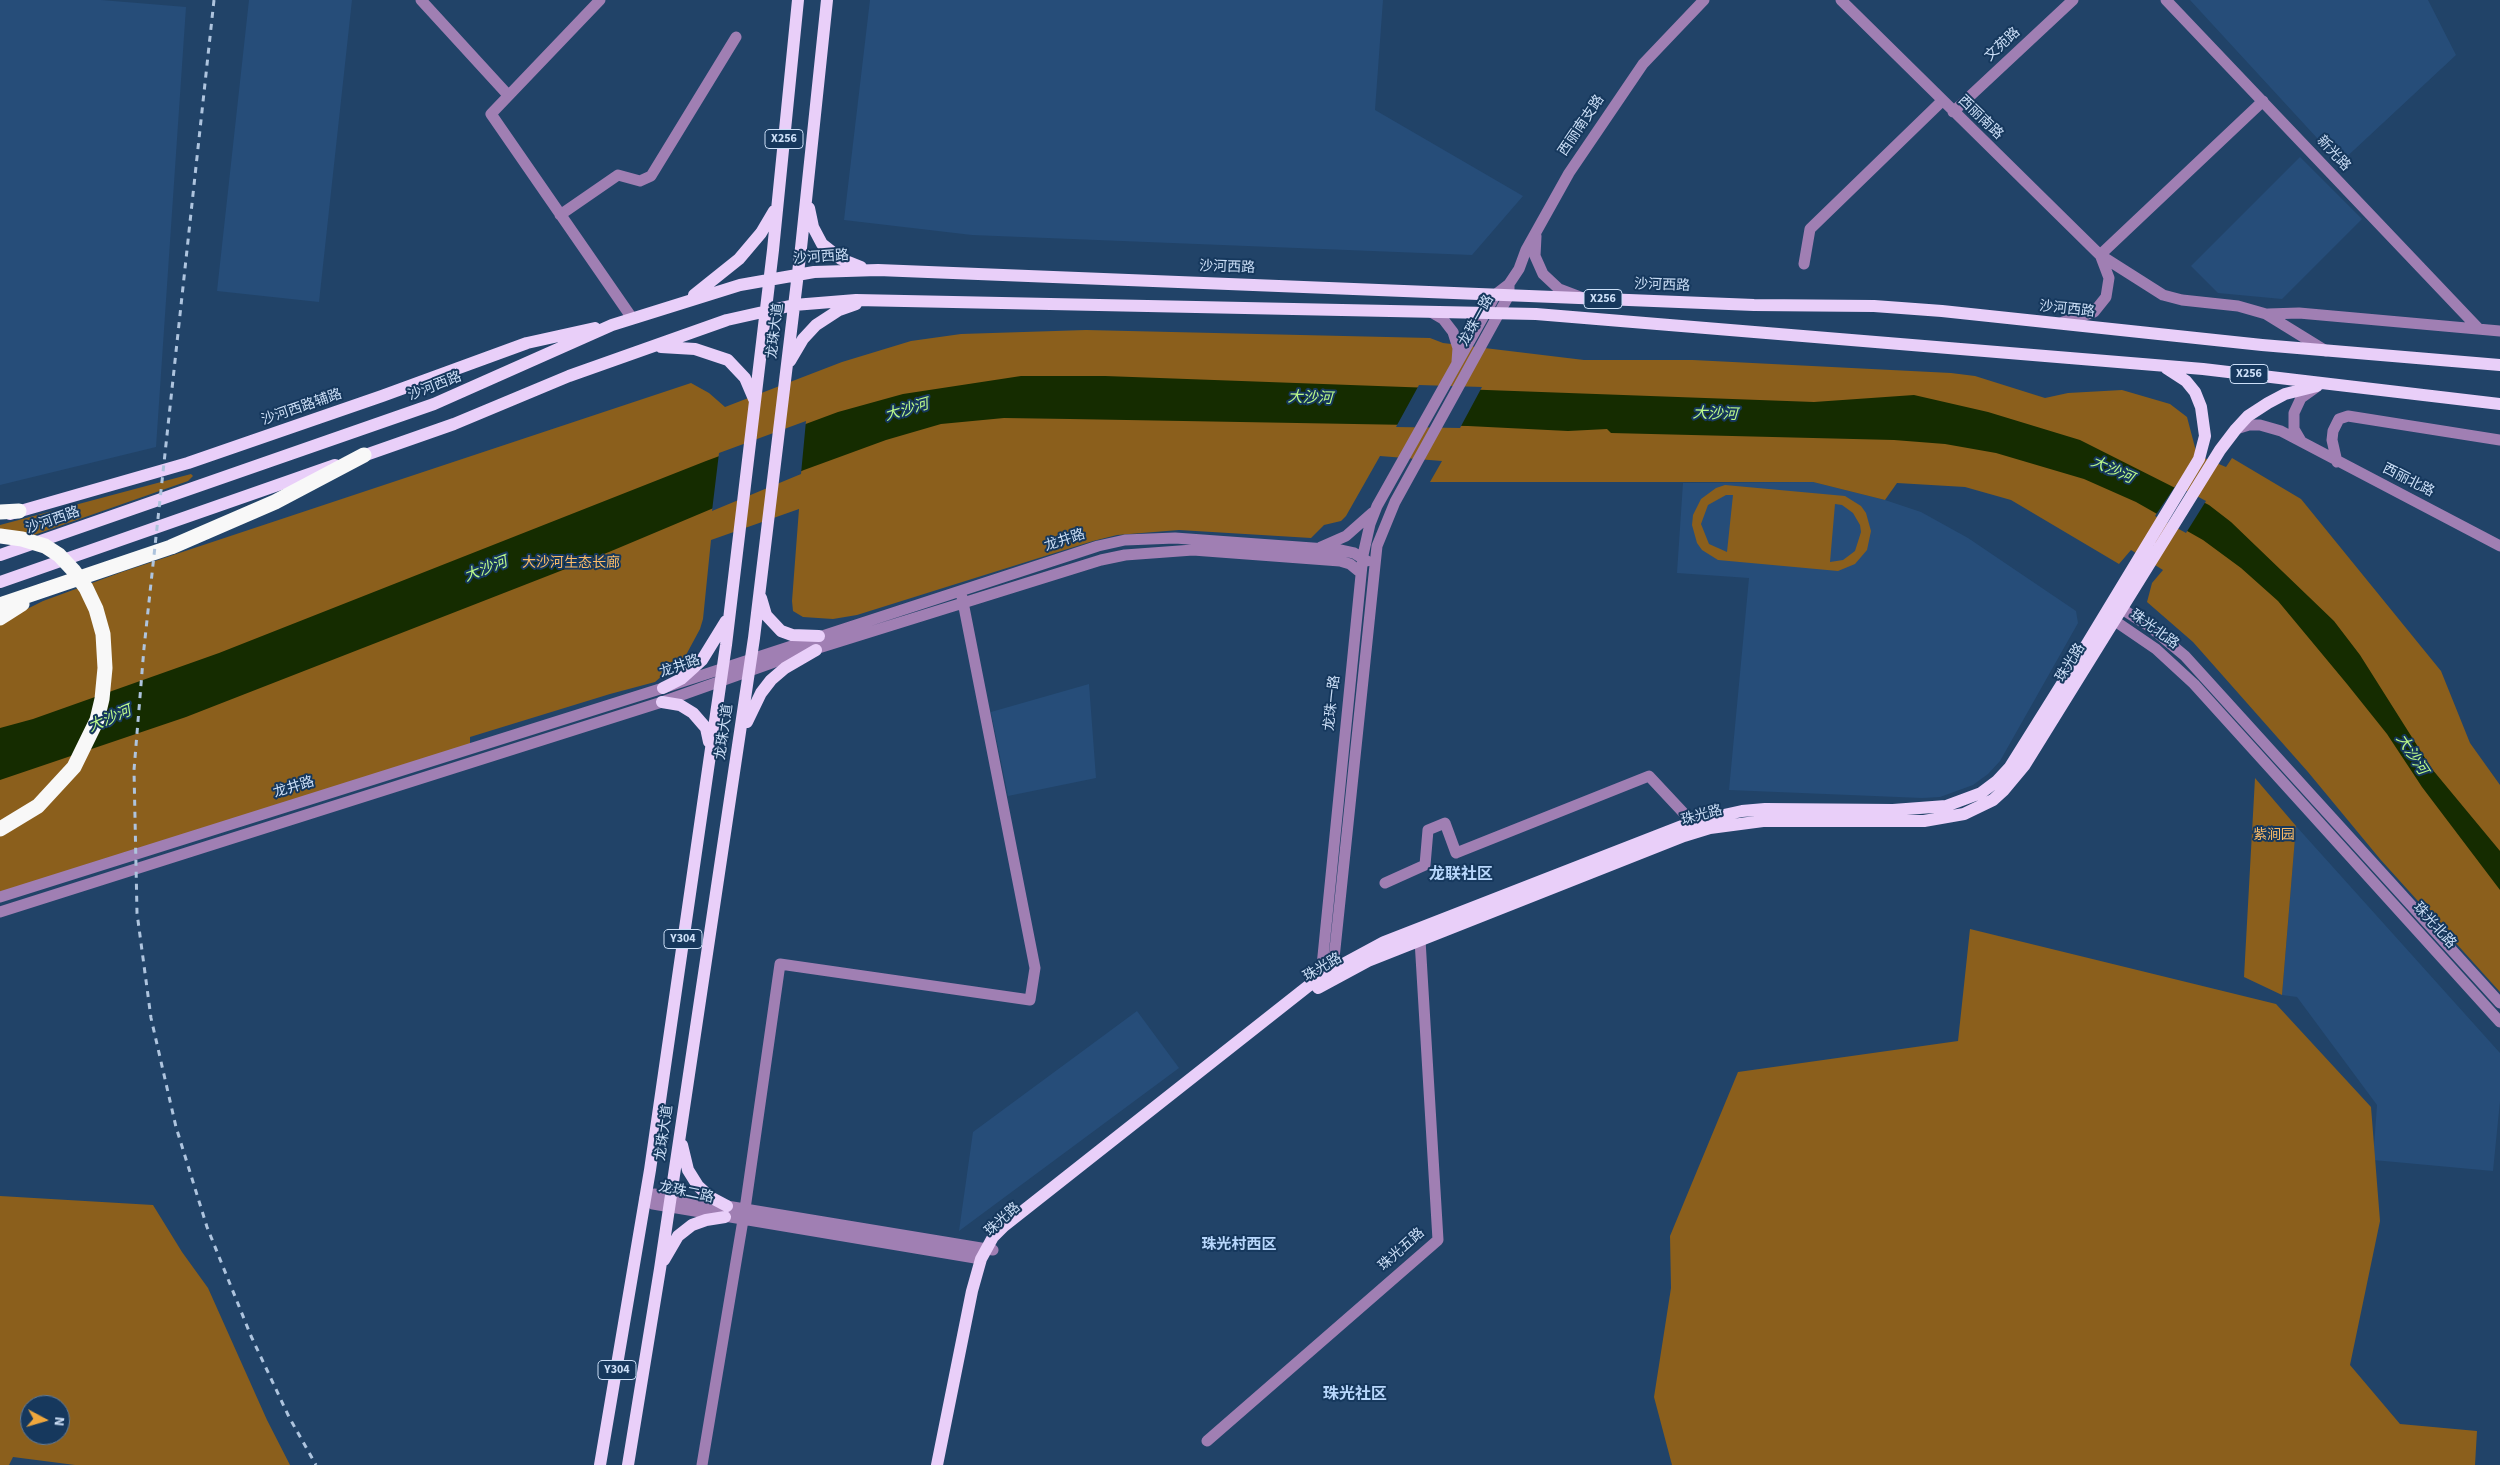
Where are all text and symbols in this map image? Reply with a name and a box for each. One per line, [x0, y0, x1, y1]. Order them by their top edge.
street label: 文苑路 [1982, 25, 2024, 65]
street label: 西丽南支路 [1555, 92, 1609, 160]
street label: 西丽南路 [1954, 93, 2006, 143]
road number: X256 [765, 130, 803, 148]
street label: 新光路 [2313, 133, 2353, 175]
street label: 沙河西路 [792, 248, 850, 268]
street label: 沙河西路 [1199, 259, 1255, 277]
street label: 沙河西路 [1634, 277, 1690, 295]
road number: X256 [1584, 290, 1622, 308]
street label: 龙珠一路 [1456, 292, 1498, 350]
street label: 沙河西路 [2038, 299, 2096, 321]
street label: 龙珠大道 [764, 302, 788, 360]
road number: X256 [2230, 364, 2268, 384]
street label: 沙河西路 [406, 369, 464, 405]
street label: 沙河西路辅路 [260, 386, 344, 430]
water label: 大沙河 [1287, 389, 1333, 409]
water label: 大沙河 [883, 396, 931, 426]
water label: 大沙河 [1692, 405, 1738, 425]
water label: 大沙河 [2088, 454, 2136, 488]
street label: 西丽北路 [2379, 461, 2437, 501]
street label: 沙河西路 [24, 504, 82, 538]
street label: 龙井路 [1042, 527, 1088, 555]
water label: 大沙河 [462, 554, 510, 586]
park label: 大沙河生态长廊 [522, 556, 620, 572]
street label: 珠光北路 [2126, 607, 2182, 653]
street label: 珠光路 [2053, 641, 2089, 685]
street label: 龙井路 [657, 652, 703, 682]
street label: 龙珠一路 [1322, 674, 1344, 732]
water label: 大沙河 [86, 703, 134, 737]
street label: 龙珠大道 [713, 703, 737, 761]
water label: 大沙河 [2391, 731, 2431, 779]
street label: 龙井路 [271, 774, 317, 802]
street label: 珠光路 [1680, 802, 1724, 830]
park label: 紫涧园 [2253, 828, 2295, 844]
district label: 龙联社区 [1429, 865, 1493, 885]
street label: 珠光北路 [2409, 900, 2459, 952]
road number: Y304 [664, 930, 702, 949]
street label: 珠光路 [1301, 950, 1345, 986]
street label: 龙珠大道 [653, 1104, 677, 1162]
street label: 龙珠二路 [657, 1179, 715, 1207]
street label: 珠光路 [982, 1200, 1024, 1240]
street label: 珠光五路 [1376, 1225, 1428, 1275]
district label: 珠光村西区 [1202, 1237, 1276, 1255]
road number: Y304 [598, 1360, 636, 1380]
district label: 珠光社区 [1323, 1385, 1387, 1405]
north arrow [20, 1395, 70, 1445]
text: N [48, 1416, 69, 1427]

